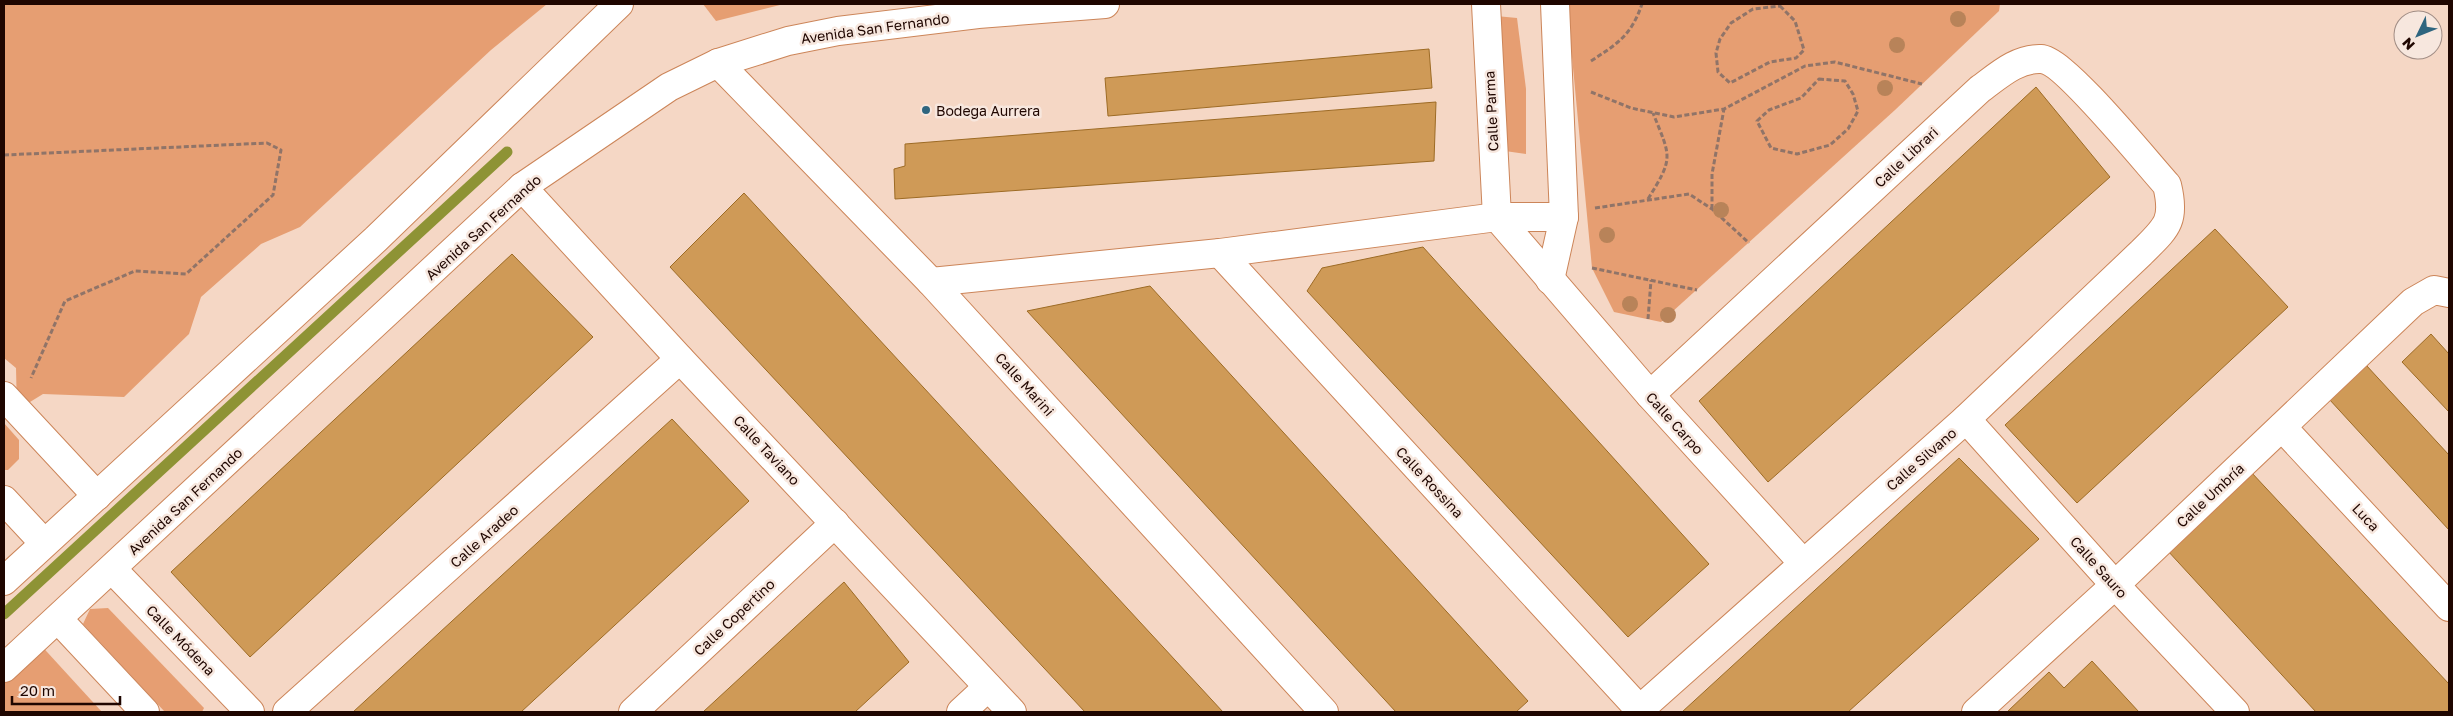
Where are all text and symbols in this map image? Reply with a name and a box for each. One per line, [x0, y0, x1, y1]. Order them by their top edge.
street label: Avenida San Fernando [800, 9, 950, 47]
north arrow [2393, 10, 2443, 60]
text: N [2398, 35, 2418, 54]
street label: Calle Parma [1480, 70, 1502, 152]
place label: Bodega Aurrera [936, 102, 1040, 119]
marker: Bodega Aurrera [920, 104, 932, 116]
street label: Calle Librari [1871, 123, 1941, 191]
street label: Avenida San Fernando [422, 171, 544, 283]
street label: Calle Marini [992, 349, 1058, 419]
street label: Calle Carpo [1643, 388, 1707, 458]
street label: Calle Taviano [730, 411, 804, 489]
street label: Calle Silvano [1883, 424, 1959, 494]
street label: Calle Rossina [1393, 443, 1467, 521]
street label: Avenida San Fernando [125, 444, 245, 558]
street label: Calle Umbría [2173, 459, 2247, 531]
street label: Luca [2349, 500, 2383, 534]
street label: Calle Aradeo [446, 501, 522, 571]
street label: Calle Sauro [2067, 533, 2131, 601]
street label: Calle Copertino [690, 575, 778, 659]
street label: Calle Módena [143, 601, 219, 679]
scale bar [12, 674, 120, 706]
text: 20 m [20, 681, 55, 699]

